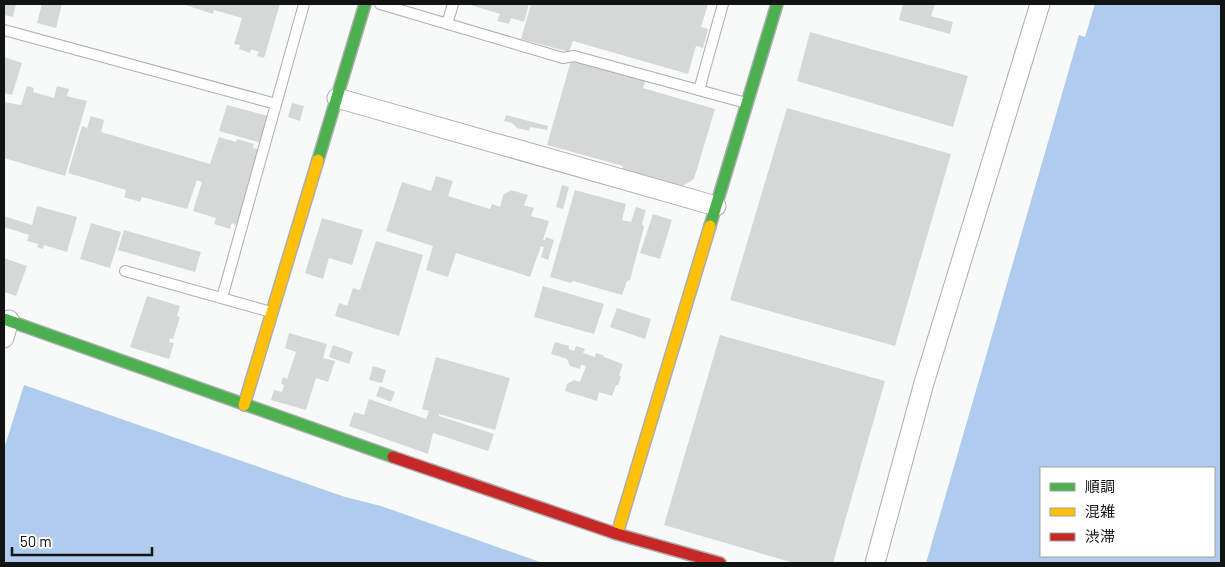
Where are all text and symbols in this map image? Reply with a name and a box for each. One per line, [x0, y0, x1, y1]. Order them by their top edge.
legend [1040, 467, 1215, 557]
text: 順調 [1085, 477, 1115, 495]
text: 混雑 [1085, 502, 1115, 520]
scale bar [12, 524, 152, 556]
text: 渋滞 [1085, 527, 1115, 545]
text: 50 m [20, 532, 52, 550]

